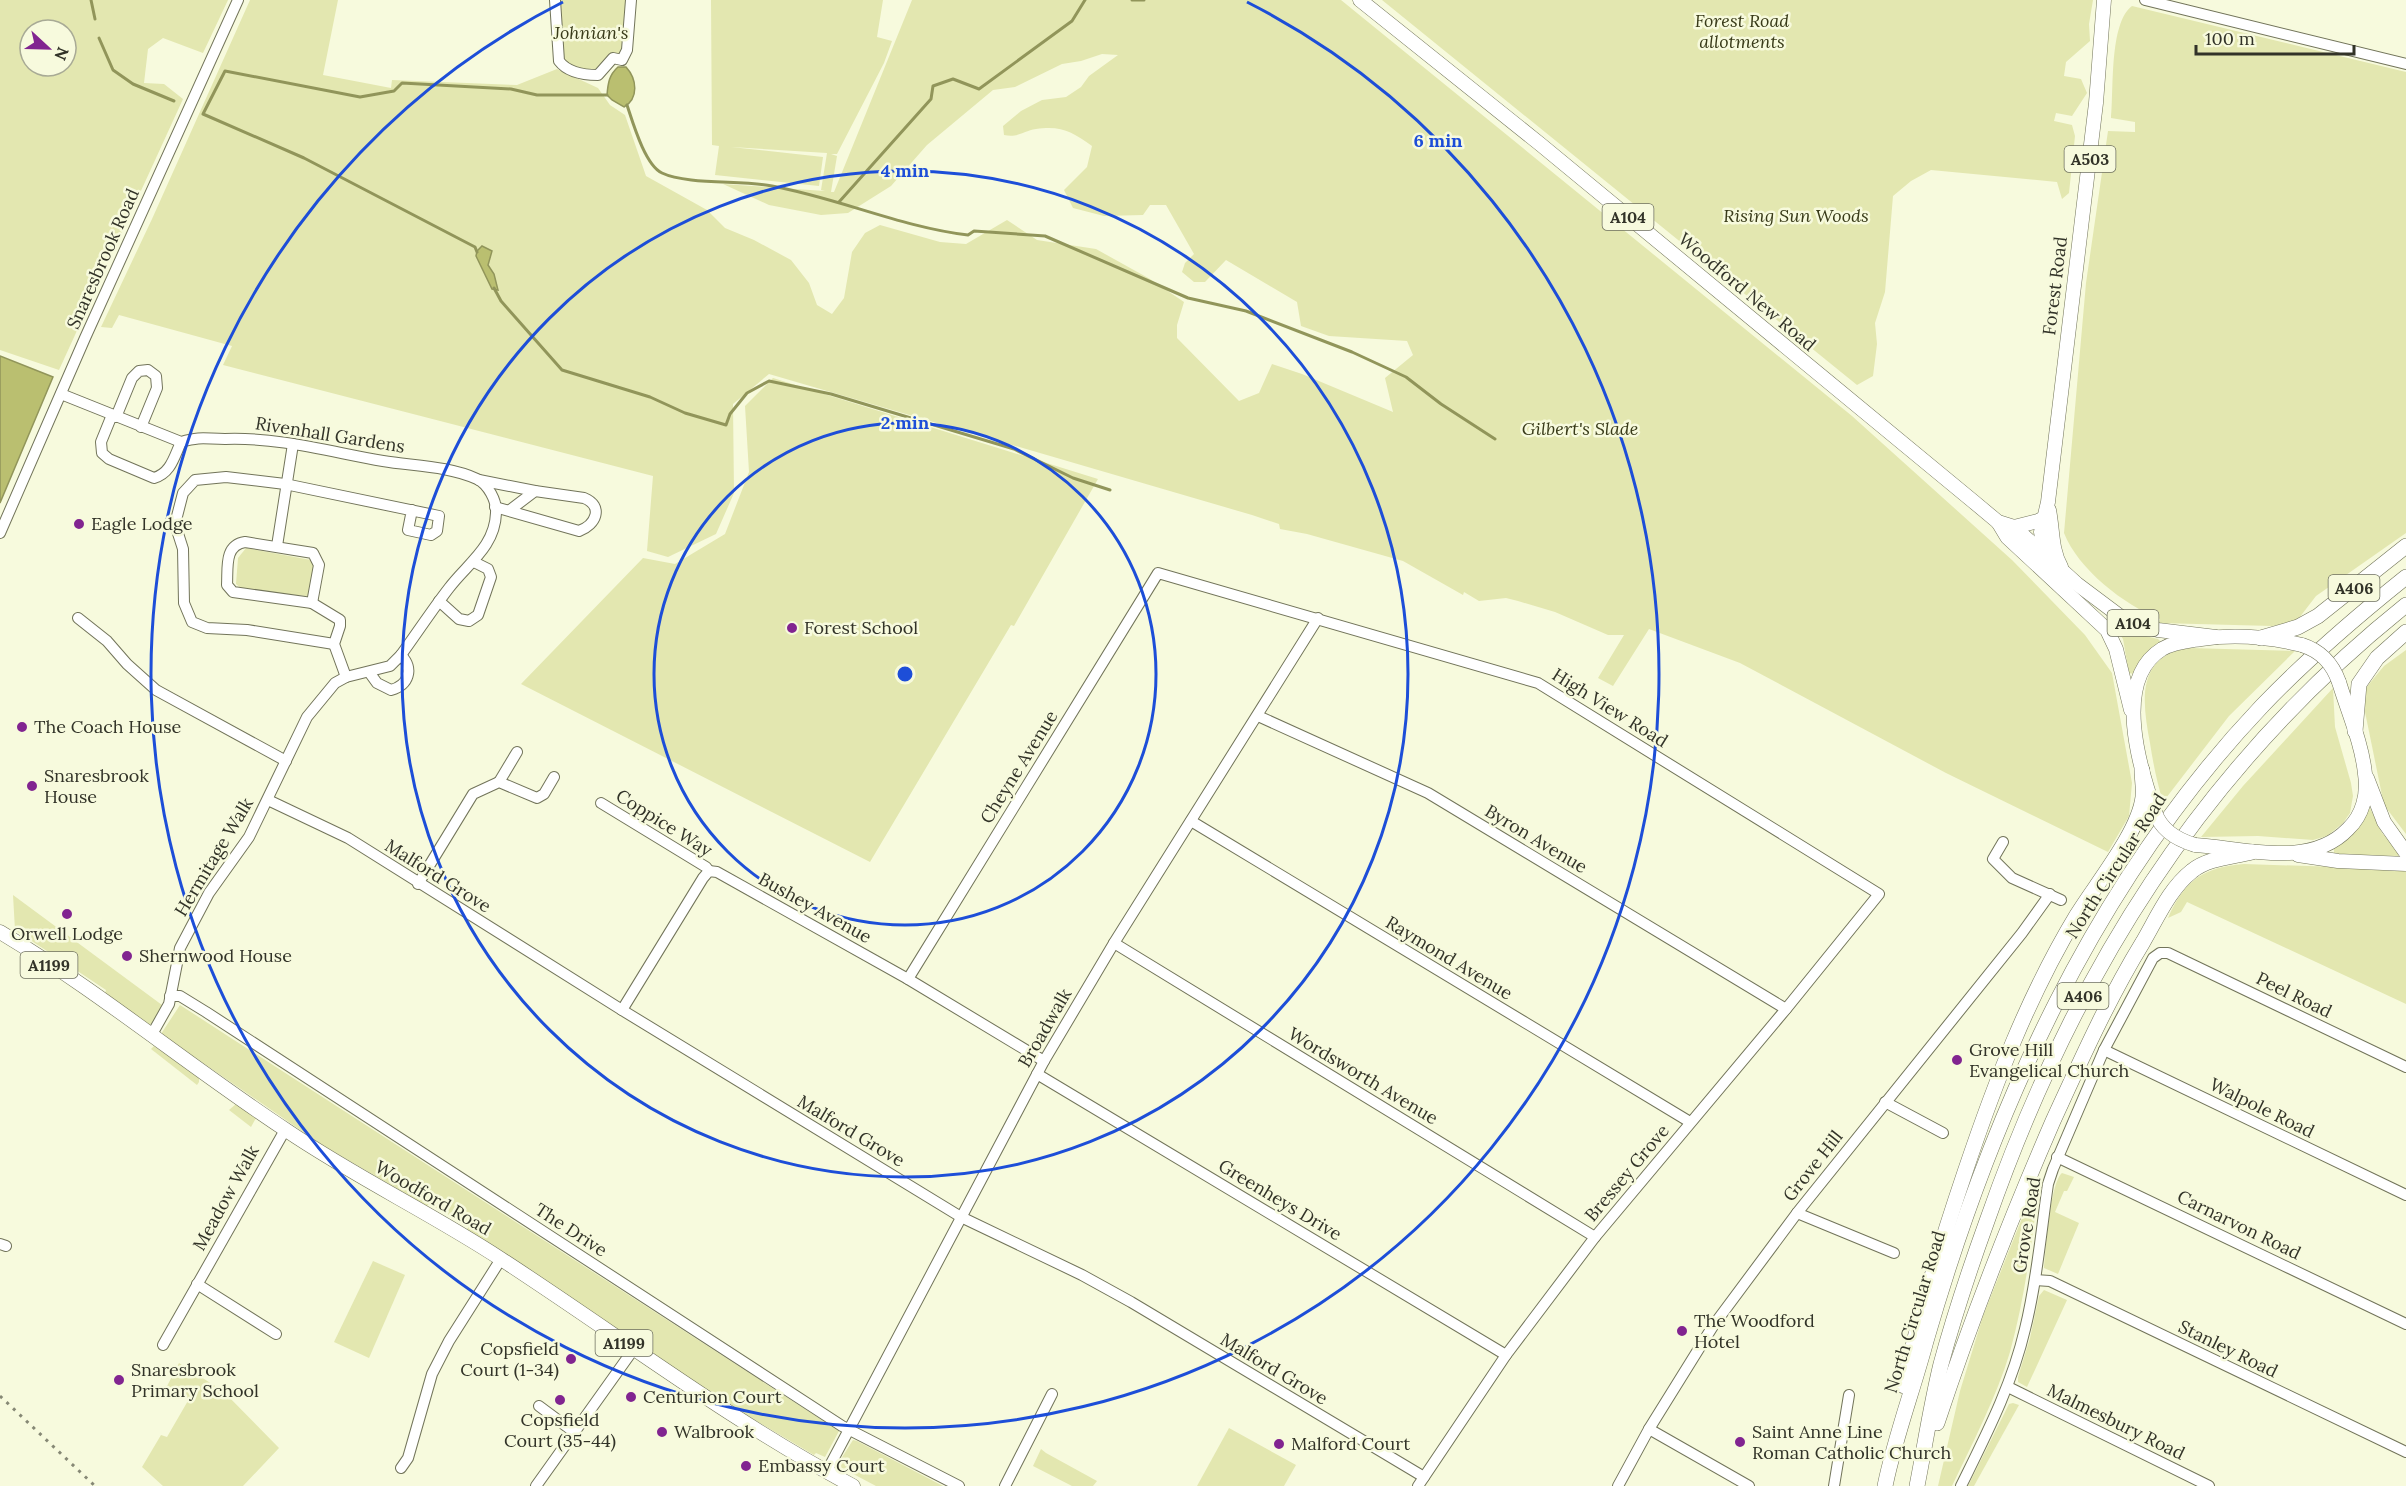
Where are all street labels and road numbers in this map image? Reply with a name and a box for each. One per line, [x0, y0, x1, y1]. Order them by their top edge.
road number: A503 [2064, 146, 2116, 172]
street label: Snaresbrook Road [61, 185, 144, 333]
road number: A104 [1602, 204, 1654, 230]
street label: Woodford New Road [1674, 227, 1821, 356]
street label: Forest Road [2037, 235, 2072, 337]
street label: Rivenhall Gardens [254, 411, 406, 458]
road number: A406 [2328, 575, 2380, 601]
road number: A104 [2108, 610, 2158, 636]
street label: High View Road [1548, 663, 1673, 752]
street label: Cheyne Avenue [975, 706, 1063, 828]
street label: Coppice Way [612, 784, 717, 862]
street label: North Circular Road [2060, 789, 2171, 943]
street label: Hermitage Walk [169, 793, 258, 920]
street label: Byron Avenue [1481, 799, 1592, 878]
street label: Malford Grove [381, 834, 496, 918]
street label: Bushey Avenue [755, 867, 876, 948]
street label: Raymond Avenue [1382, 911, 1517, 1005]
road number: A1199 [20, 952, 78, 978]
street label: Peel Road [2253, 966, 2336, 1023]
road number: A406 [2058, 983, 2108, 1009]
street label: Broadwalk [1013, 984, 1077, 1071]
street label: Wordsworth Avenue [1284, 1022, 1443, 1130]
street label: Walpole Road [2206, 1072, 2319, 1143]
street label: Malford Grove [793, 1090, 909, 1172]
street label: Bressey Grove [1579, 1119, 1674, 1226]
street label: Grove Hill [1778, 1125, 1848, 1206]
street label: Meadow Walk [187, 1141, 264, 1254]
street label: Greenheys Drive [1214, 1154, 1346, 1246]
street label: Woodford Road [371, 1155, 496, 1240]
street label: Grove Road [2008, 1175, 2045, 1275]
street label: Carnarvon Road [2174, 1185, 2305, 1265]
street label: The Drive [531, 1198, 612, 1262]
street label: North Circular Road [1879, 1228, 1950, 1396]
street label: Stanley Road [2175, 1315, 2282, 1383]
street label: Malford Grove [1216, 1328, 1332, 1410]
road number: A1199 [596, 1330, 652, 1356]
street label: Malmesbury Road [2044, 1378, 2189, 1465]

